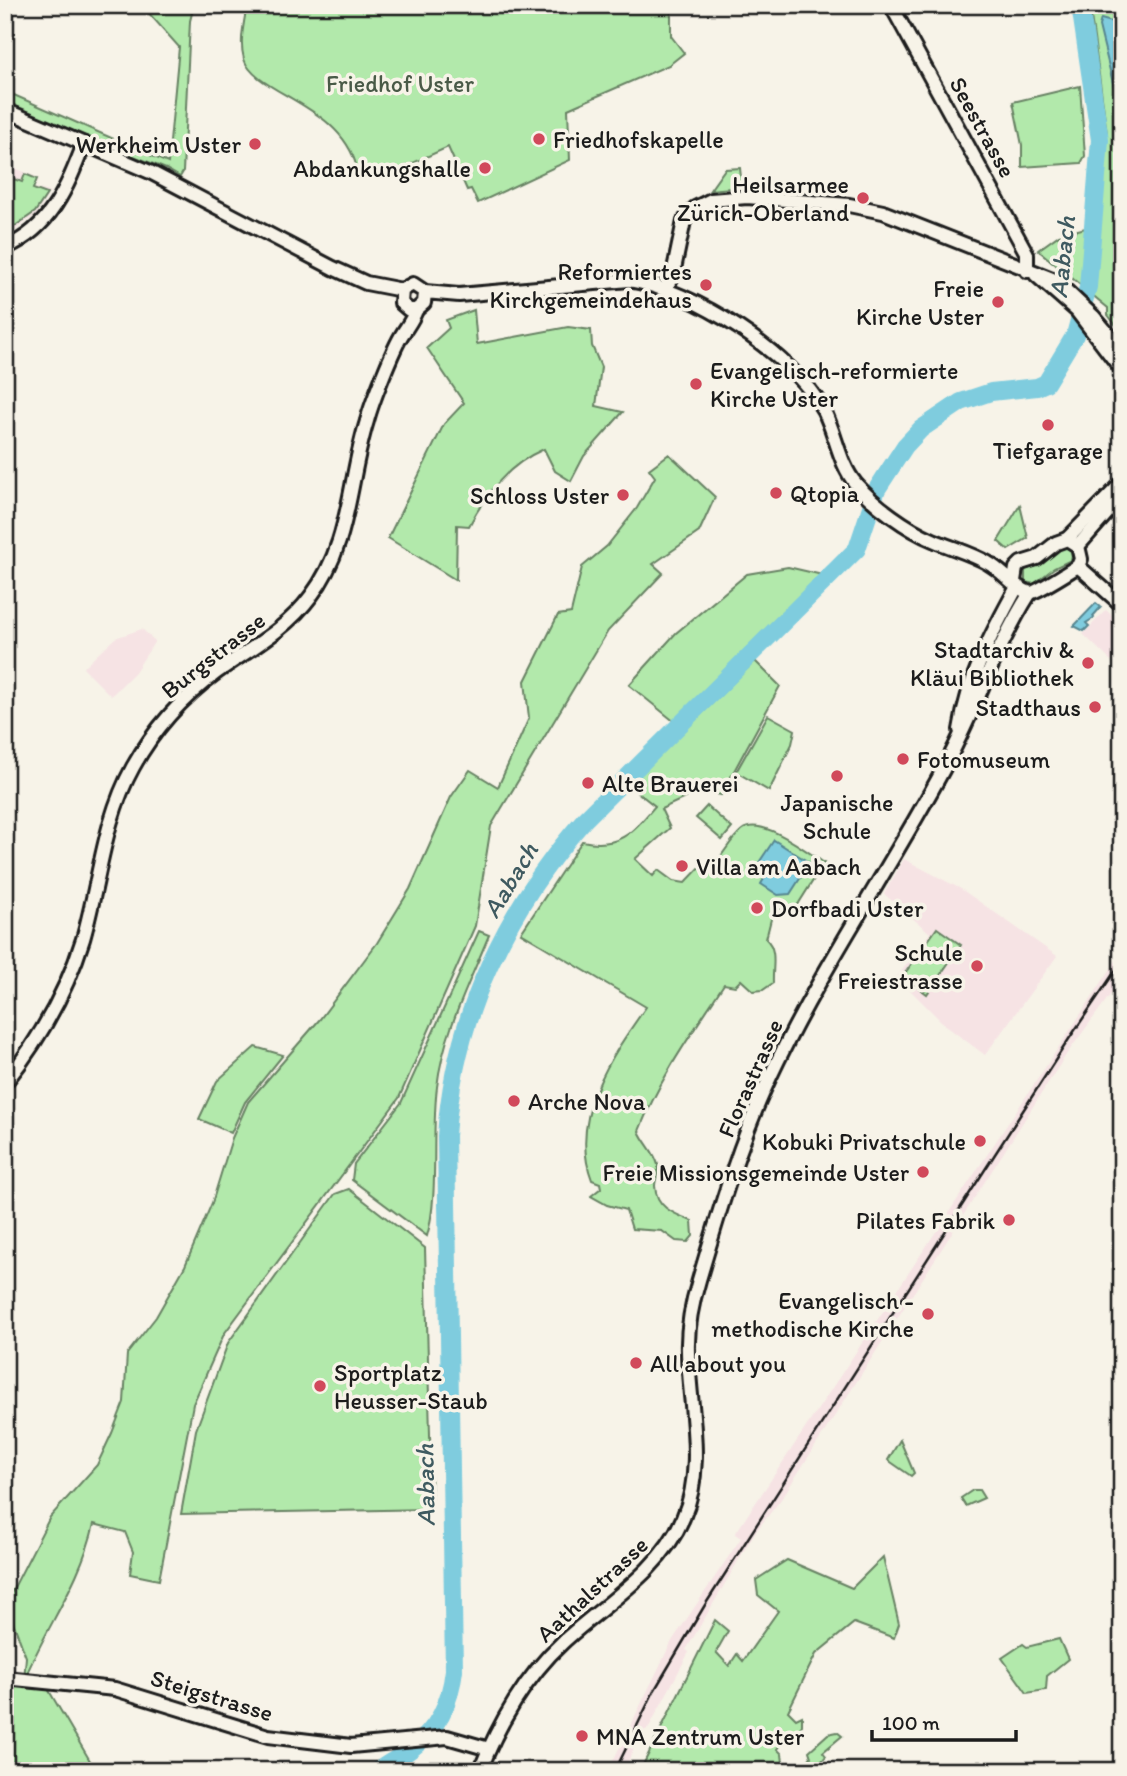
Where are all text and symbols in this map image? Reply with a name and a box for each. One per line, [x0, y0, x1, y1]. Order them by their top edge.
park label: Friedhof Uster [326, 69, 474, 98]
street label: Seestrasse [943, 72, 1023, 182]
place label: Friedhofskapelle [553, 125, 724, 154]
place label: Werkheim Uster [76, 130, 241, 159]
marker: Friedhofskapelle [531, 131, 547, 147]
marker: Werkheim Uster [247, 136, 263, 152]
place label: Abdankungshalle [293, 154, 471, 183]
marker: Abdankungshalle [477, 160, 493, 176]
place label: Heilsarmee Zürich-Oberland [677, 170, 849, 227]
marker: Heilsarmee Zürich-Oberland [855, 190, 871, 206]
water label: Aabach [1042, 214, 1082, 300]
place label: Reformiertes Kirchgemeindehaus [490, 257, 692, 314]
place label: Freie Kirche Uster [856, 274, 984, 331]
marker: Reformiertes Kirchgemeindehaus [698, 277, 714, 293]
marker: Freie Kirche Uster [990, 294, 1006, 310]
place label: Evangelisch-reformierte Kirche Uster [710, 356, 958, 413]
marker: Evangelisch-reformierte Kirche Uster [688, 376, 704, 392]
marker: Tiefgarage [1040, 417, 1056, 433]
place label: Tiefgarage [993, 436, 1103, 465]
place label: Qtopia [790, 479, 860, 508]
place label: Schloss Uster [470, 481, 609, 510]
marker: Qtopia [768, 485, 784, 501]
marker: Schloss Uster [615, 487, 631, 503]
street label: Burgstrasse [155, 605, 271, 705]
place label: Stadtarchiv & Kläui Bibliothek [910, 635, 1074, 692]
marker: Stadtarchiv & Kläui Bibliothek [1080, 655, 1096, 671]
place label: Stadthaus [975, 693, 1081, 722]
marker: Stadthaus [1087, 699, 1103, 715]
place label: Fotomuseum [917, 745, 1050, 774]
marker: Fotomuseum [895, 751, 911, 767]
marker: Japanische Schule [829, 768, 845, 784]
place label: Alte Brauerei [602, 769, 739, 798]
marker: Alte Brauerei [580, 775, 596, 791]
place label: Japanische Schule [781, 788, 893, 845]
water label: Aabach [475, 836, 545, 923]
place label: Villa am Aabach [696, 852, 861, 881]
marker: Villa am Aabach [674, 858, 690, 874]
place label: Dorfbadi Uster [771, 894, 924, 923]
marker: Dorfbadi Uster [749, 900, 765, 916]
place label: Schule Freiestrasse [838, 938, 963, 995]
marker: Schule Freiestrasse [969, 958, 985, 974]
street label: Florastrasse [711, 1014, 789, 1142]
place label: Arche Nova [528, 1087, 646, 1116]
marker: Arche Nova [506, 1093, 522, 1109]
place label: Kobuki Privatschule [762, 1127, 966, 1156]
marker: Kobuki Privatschule [972, 1133, 988, 1149]
place label: Freie Missionsgemeinde Uster [603, 1158, 909, 1187]
marker: Freie Missionsgemeinde Uster [915, 1164, 931, 1180]
place label: Pilates Fabrik [856, 1206, 996, 1235]
marker: Pilates Fabrik [1001, 1212, 1017, 1228]
place label: Evangelisch - methodische Kirche [711, 1286, 914, 1343]
marker: Evangelisch - methodische Kirche [920, 1306, 936, 1322]
place label: All about you [650, 1349, 786, 1378]
marker: All about you [628, 1355, 644, 1371]
place label: Sportplatz Heusser-Staub [334, 1358, 488, 1415]
marker: Sportplatz Heusser-Staub [312, 1378, 328, 1394]
water label: Aabach [408, 1443, 442, 1526]
street label: Aathalstrasse [530, 1530, 654, 1648]
street label: Steigstrasse [147, 1663, 277, 1727]
scale bar [872, 1699, 1015, 1743]
text: 100 m [882, 1710, 940, 1735]
place label: MNA Zentrum Uster [596, 1722, 805, 1751]
marker: MNA Zentrum Uster [574, 1728, 590, 1744]

